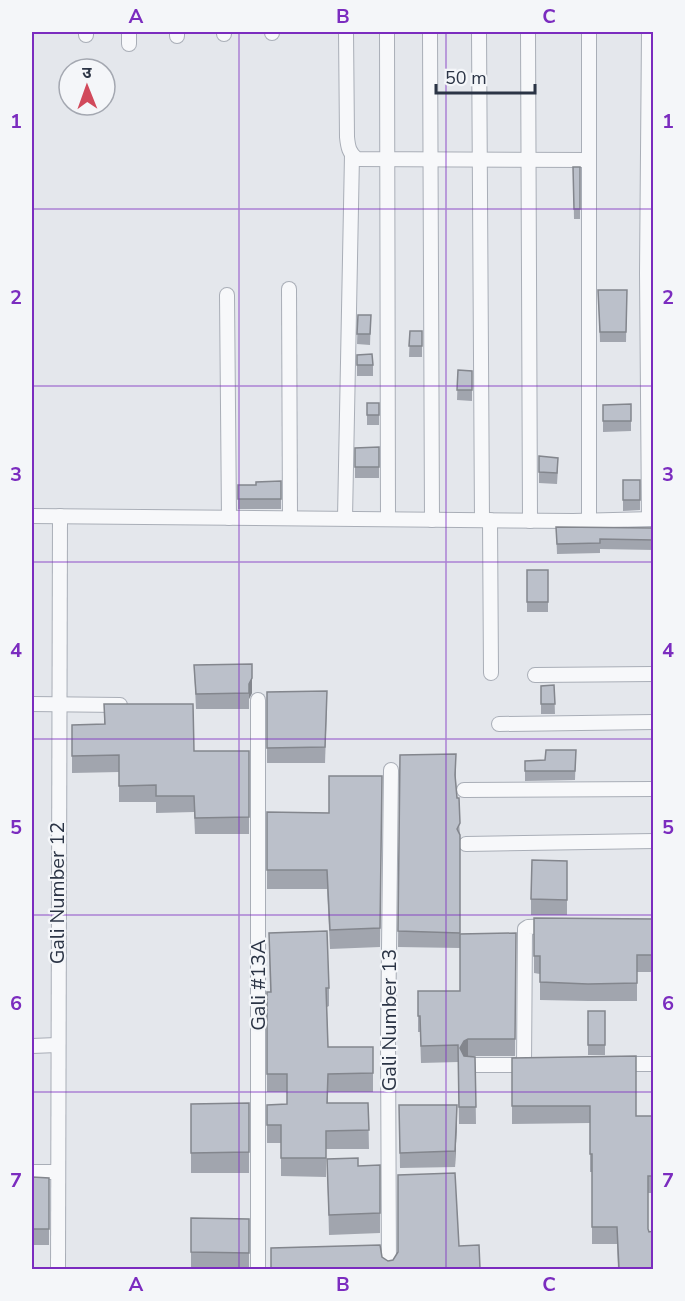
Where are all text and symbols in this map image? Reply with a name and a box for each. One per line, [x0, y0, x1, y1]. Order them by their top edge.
text: A [129, 3, 144, 30]
text: B [336, 3, 350, 30]
text: C [542, 3, 556, 30]
north arrow [57, 57, 117, 117]
scale bar [436, 57, 535, 95]
text: उ [82, 62, 92, 84]
text: 50 m [445, 66, 487, 90]
text: 1 [10, 108, 22, 135]
text: 1 [662, 108, 674, 135]
text: 2 [10, 284, 22, 311]
text: 2 [662, 284, 674, 311]
text: 3 [10, 461, 22, 488]
text: 3 [662, 461, 674, 488]
text: 4 [10, 637, 22, 664]
text: 4 [662, 637, 674, 664]
text: 5 [10, 814, 22, 841]
text: 5 [662, 814, 674, 841]
street label: Gali Number 12 [44, 822, 71, 964]
street label: Gali #13A [245, 939, 272, 1031]
street label: Gali Number 13 [376, 949, 403, 1091]
text: 6 [10, 990, 22, 1017]
text: 6 [662, 990, 674, 1017]
text: 7 [10, 1167, 22, 1194]
text: 7 [662, 1167, 674, 1194]
text: A [129, 1271, 144, 1298]
text: B [336, 1271, 350, 1298]
text: C [542, 1271, 556, 1298]

